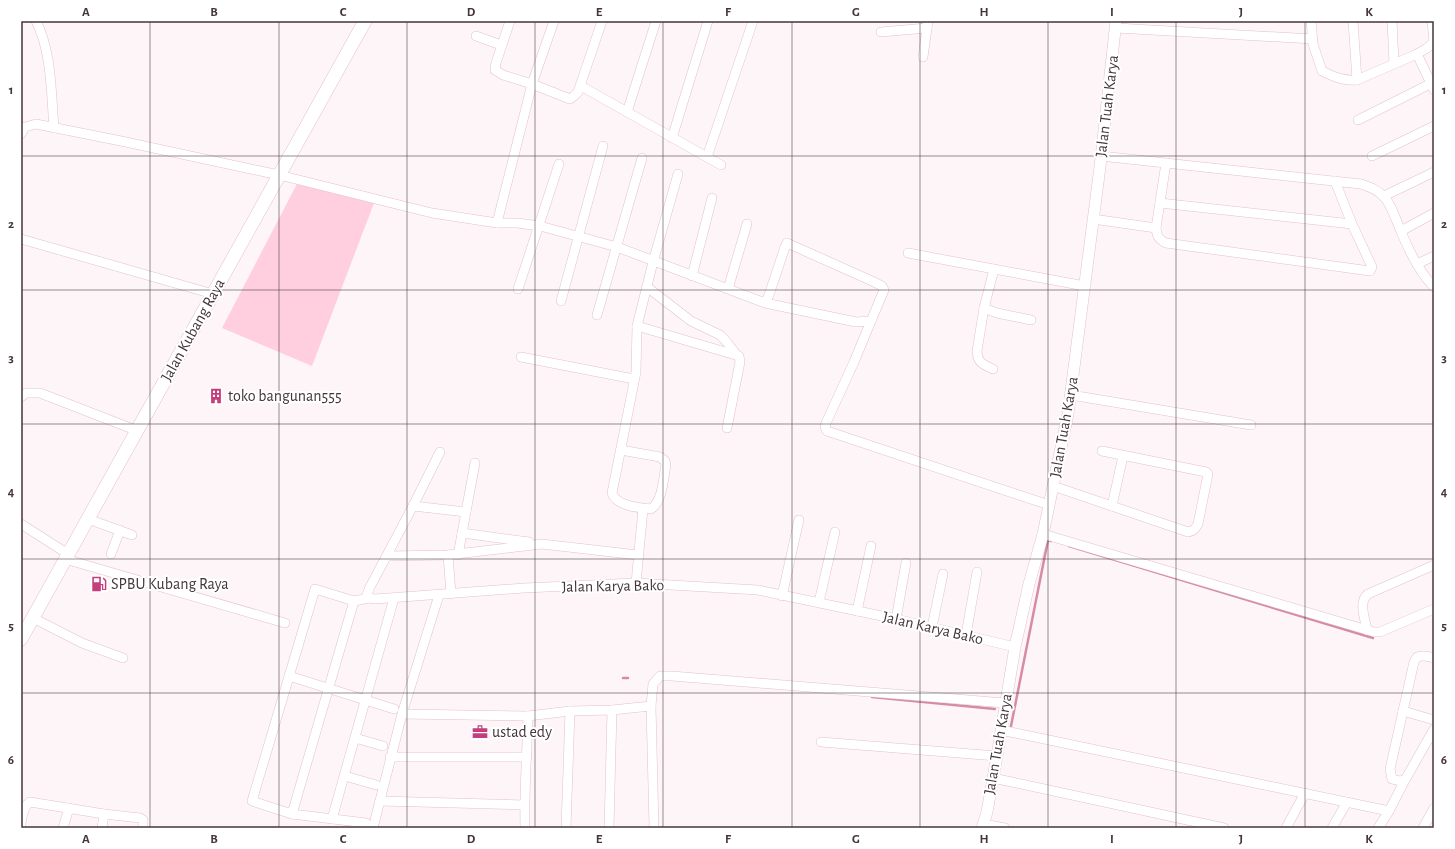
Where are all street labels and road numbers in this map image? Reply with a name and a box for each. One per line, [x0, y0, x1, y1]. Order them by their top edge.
street label: Jalan Tuah Karya [1093, 54, 1122, 158]
street label: Jalan Kubang Raya [158, 276, 229, 384]
street label: Jalan Tuah Karya [1047, 375, 1082, 479]
street label: Jalan Karya Bako [561, 577, 665, 596]
street label: Jalan Karya Bako [881, 609, 985, 648]
street label: Jalan Tuah Karya [981, 692, 1016, 796]

